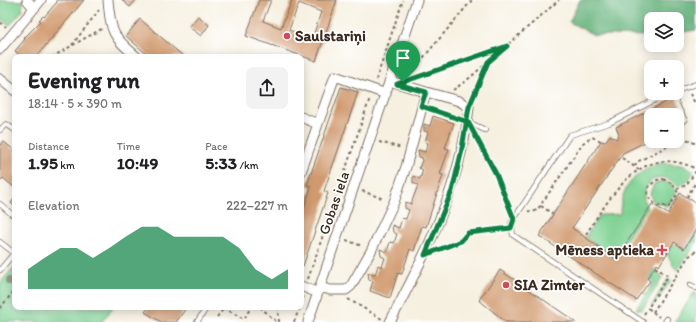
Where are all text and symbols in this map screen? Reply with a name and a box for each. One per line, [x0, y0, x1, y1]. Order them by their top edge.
map controls [644, 12, 684, 148]
button: layers [644, 12, 684, 52]
place label: Saulstariņi [295, 27, 366, 46]
marker: Saulstariņi [282, 31, 292, 41]
pin [386, 41, 420, 82]
icon: arrive [392, 47, 414, 69]
button: + [644, 60, 684, 100]
text: Evening run [28, 67, 140, 94]
button: share [246, 67, 288, 109]
text: 18:14 · 5 × 390 m [28, 96, 122, 111]
button: − [644, 108, 684, 148]
text: Distance [28, 140, 69, 153]
text: Time [117, 140, 140, 153]
text: Pace [205, 140, 227, 153]
text: 1.95 [28, 153, 58, 173]
text: 10:49 [117, 153, 158, 173]
text: 5:33 [205, 153, 237, 173]
text: km [58, 159, 75, 172]
text: /km [237, 159, 259, 172]
street label: Gobas iela [315, 168, 353, 237]
text: Elevation [28, 198, 80, 213]
text: 222–227 m [226, 198, 288, 213]
place label: Mēness aptieka [556, 241, 655, 260]
marker: Mēness aptieka [657, 245, 667, 255]
place label: SIA Zimter [514, 276, 586, 294]
marker: SIA Zimter [501, 280, 511, 290]

